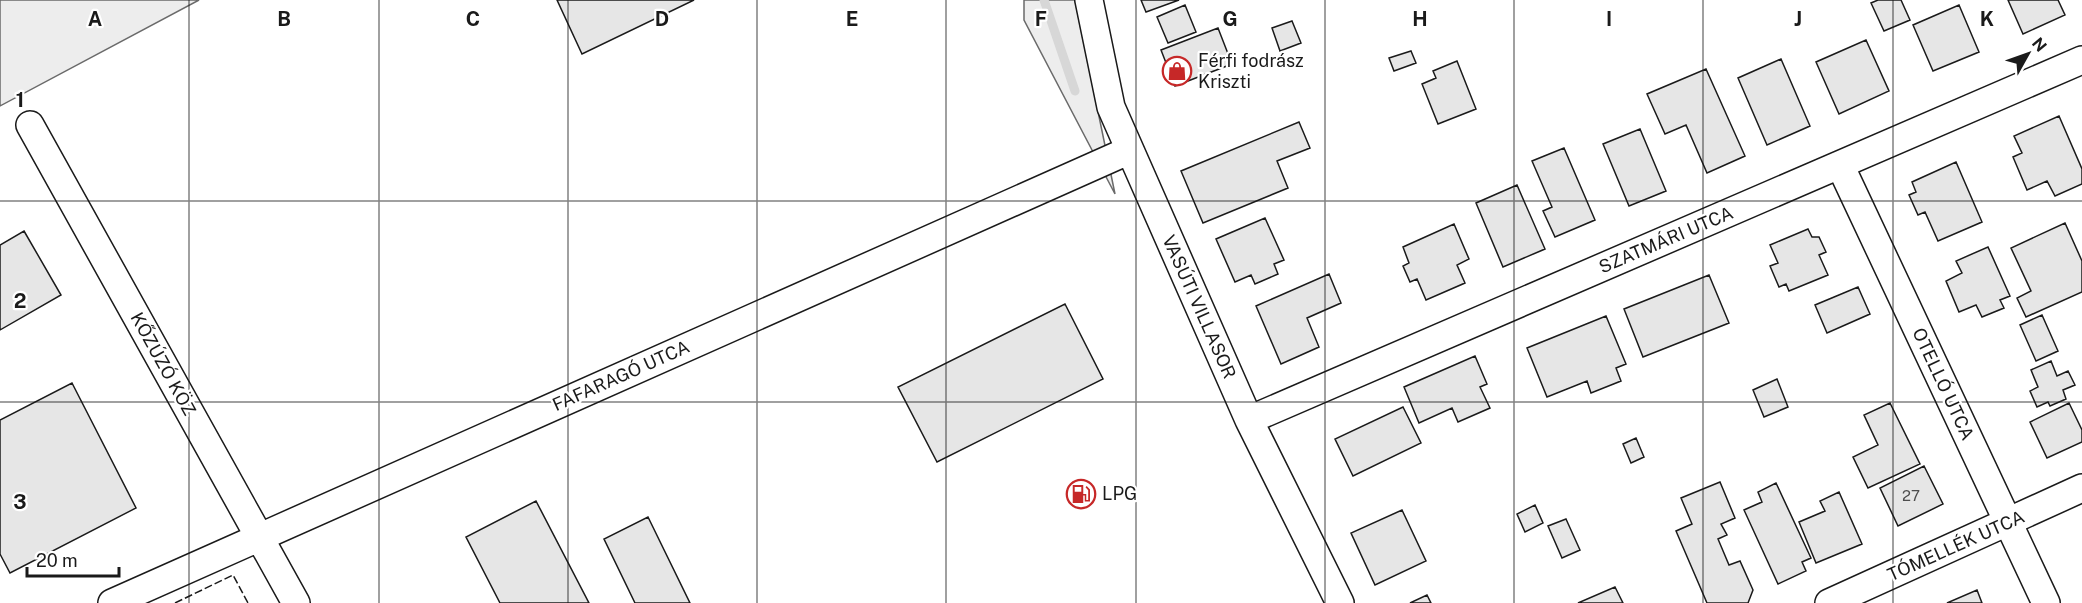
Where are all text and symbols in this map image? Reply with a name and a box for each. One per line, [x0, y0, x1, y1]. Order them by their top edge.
text: A [88, 7, 102, 31]
text: B [277, 7, 291, 31]
text: C [466, 7, 480, 31]
text: D [655, 7, 669, 31]
text: E [846, 7, 858, 31]
text: F [1035, 7, 1047, 31]
text: G [1222, 7, 1238, 31]
text: H [1412, 7, 1428, 31]
text: I [1606, 7, 1612, 31]
text: J [1794, 7, 1802, 31]
text: K [1980, 7, 1994, 31]
north arrow [1998, 24, 2058, 84]
text: N [2028, 34, 2050, 56]
place label: Férfi fodrász Kriszti [1198, 50, 1304, 92]
shop icon: Férfi fodrász Kriszti [1161, 55, 1193, 87]
text: 1 [16, 88, 24, 112]
street label: SZATMÁRI UTCA [1595, 201, 1736, 277]
street label: VASÚTI VILLASOR [1158, 231, 1241, 382]
text: 2 [14, 289, 26, 313]
street label: KŐZÚZÓ KÖZ [126, 308, 201, 419]
street label: OTELLÓ UTCA [1908, 324, 1980, 443]
street label: FAFARAGÓ UTCA [549, 335, 693, 415]
fuel station icon: LPG [1065, 478, 1097, 510]
place label: LPG [1102, 483, 1137, 504]
house number: 27 [1902, 487, 1920, 504]
text: 3 [13, 490, 27, 514]
street label: TÓMELLÉK UTCA [1884, 505, 2028, 585]
scale bar [27, 540, 118, 578]
text: 20 m [36, 550, 78, 571]

